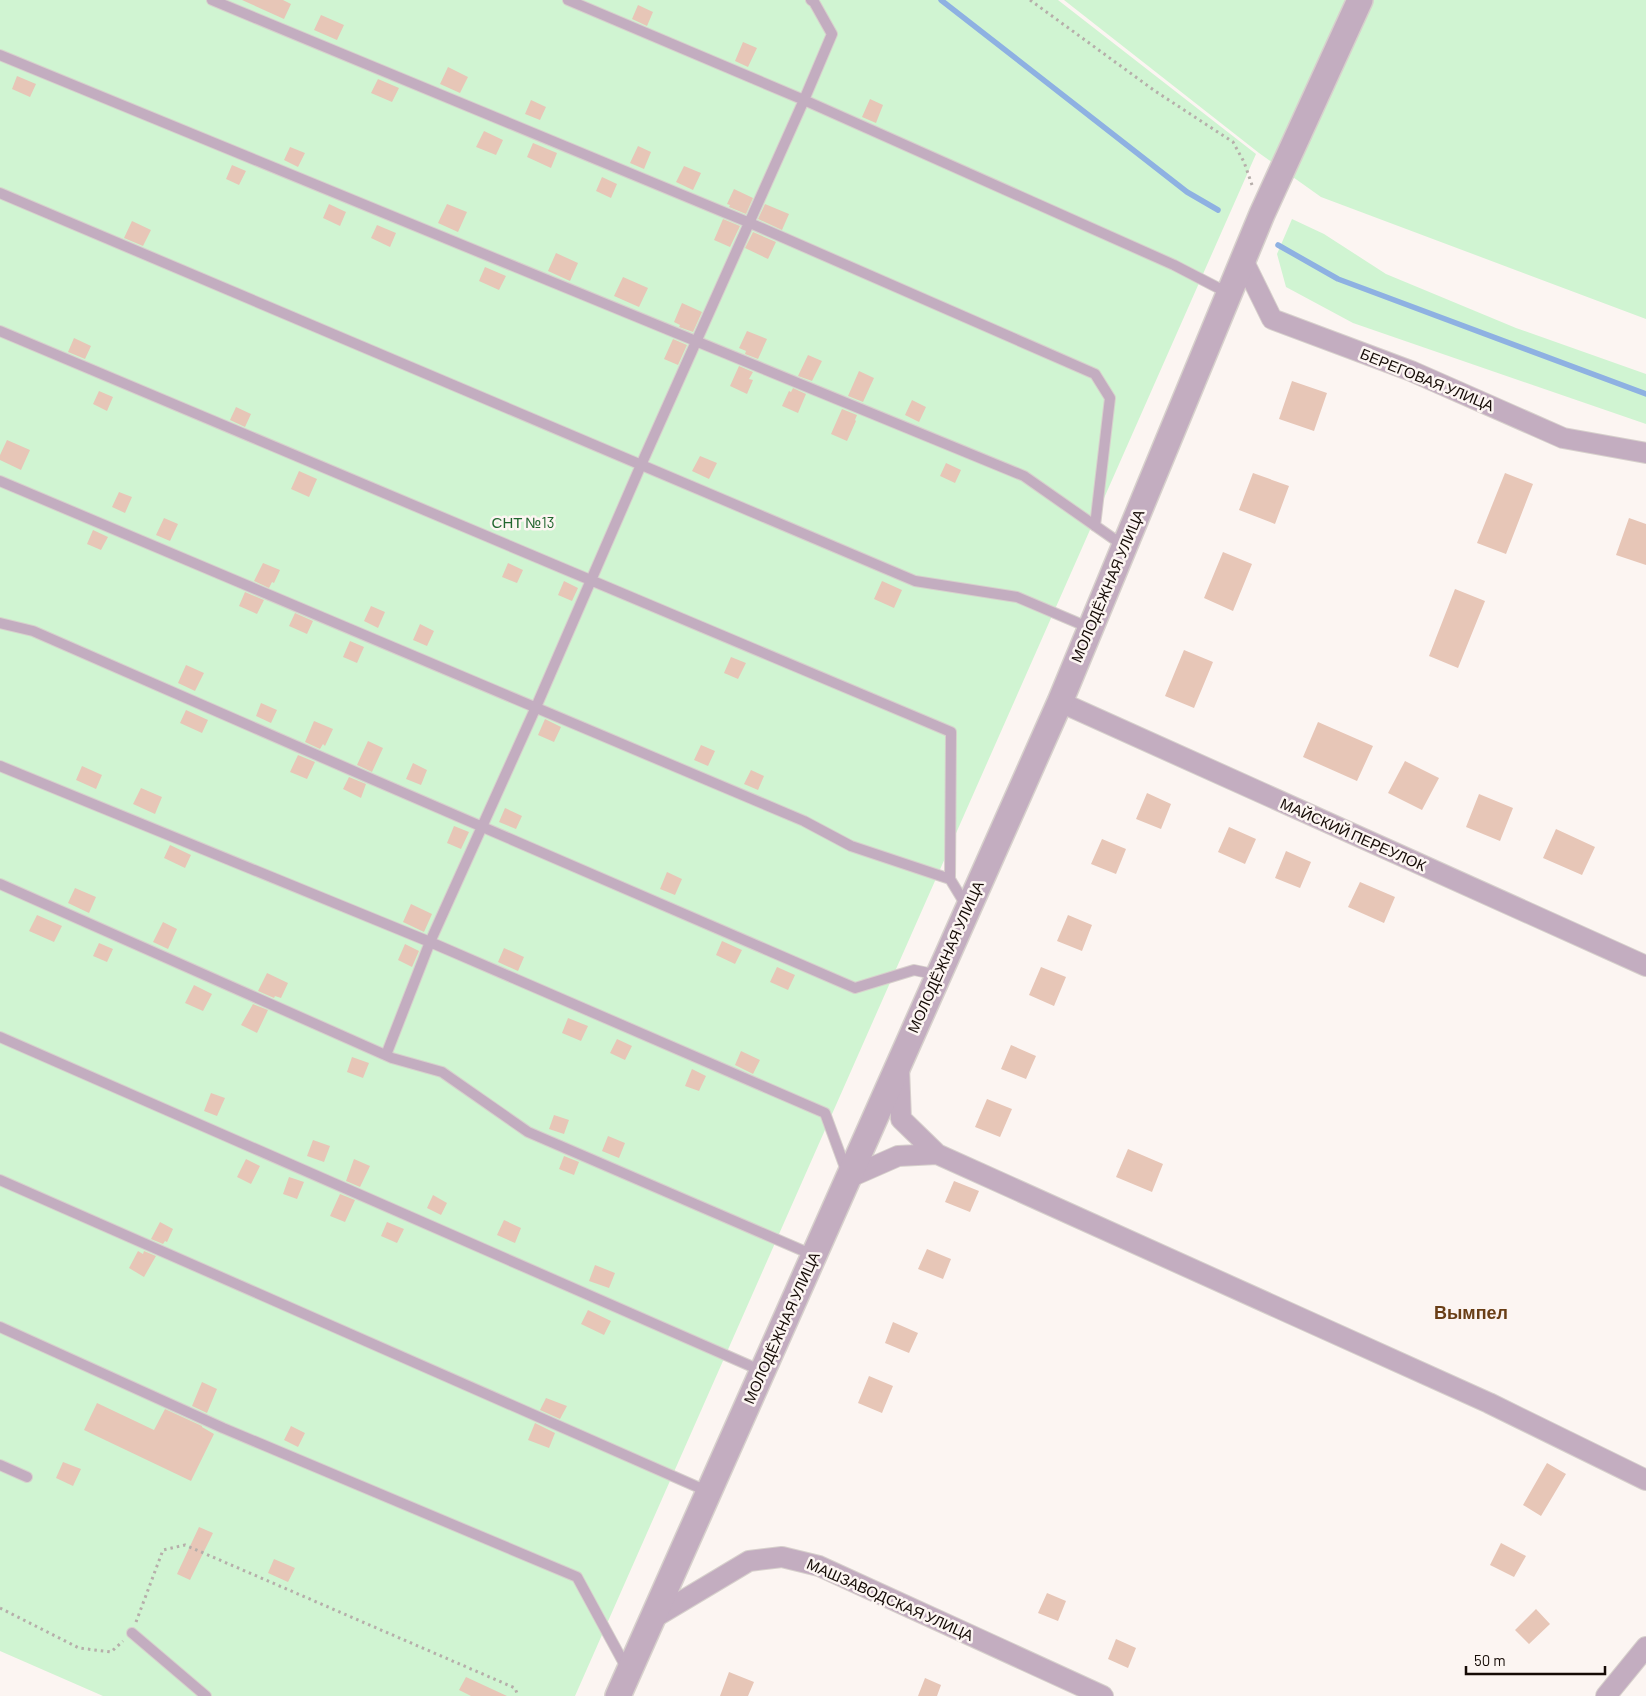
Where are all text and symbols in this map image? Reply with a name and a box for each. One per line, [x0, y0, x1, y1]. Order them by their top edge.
street label: БЕРЕГОВАЯ УЛИЦА [1358, 344, 1497, 414]
street label: МОЛОДЁЖНАЯ УЛИЦА [1067, 506, 1148, 665]
park label: СНТ №13 [492, 513, 554, 531]
street label: МАЙСКИЙ ПЕРЕУЛОК [1278, 794, 1429, 874]
street label: МОЛОДЁЖНАЯ УЛИЦА [903, 878, 987, 1035]
street label: МОЛОДЁЖНАЯ УЛИЦА [739, 1249, 823, 1406]
district label: Вымпел [1434, 1301, 1508, 1323]
street label: МАШЗАВОДСКАЯ УЛИЦА [804, 1554, 977, 1644]
scale bar [1466, 1644, 1605, 1676]
text: 50 m [1474, 1651, 1506, 1669]

